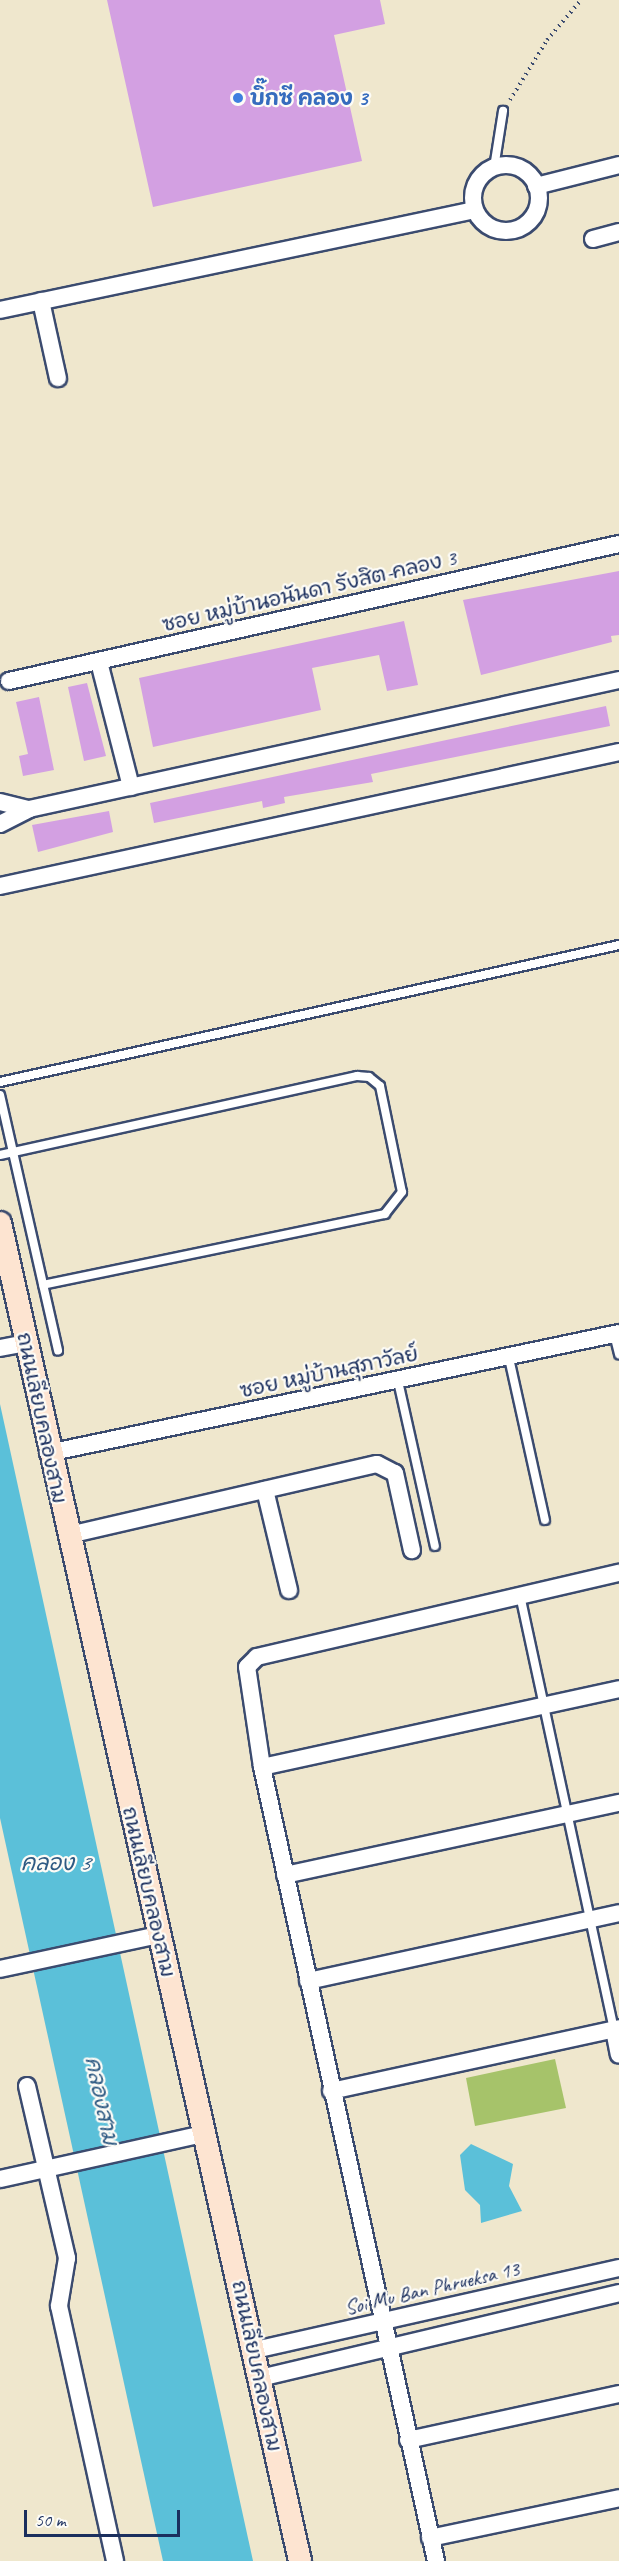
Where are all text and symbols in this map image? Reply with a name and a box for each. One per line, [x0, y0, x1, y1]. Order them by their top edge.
place label: บิ๊กซี คลอง 3 [250, 85, 367, 111]
marker: บิ๊กซี คลอง 3 [231, 91, 245, 105]
street label: ซอย หมู่บ้านอนันดา รังสิต-คลอง 3 [160, 545, 458, 637]
street label: ถนนเลียบคลองสาม [12, 1330, 72, 1506]
street label: ซอย หมู่บ้านสุภาวัลย์ [237, 1341, 421, 1403]
street label: ถนนเลียบคลองสาม [117, 1804, 181, 1980]
water label: คลอง 3 [21, 1851, 89, 1877]
water label: คลองสาม [79, 2055, 123, 2147]
street label: Soi Mu Ban Phrueksa 13 [342, 2256, 522, 2320]
street label: ถนนเลียบคลองสาม [227, 2278, 287, 2454]
scale bar [27, 2498, 183, 2536]
text: 50 m [35, 2509, 66, 2531]

